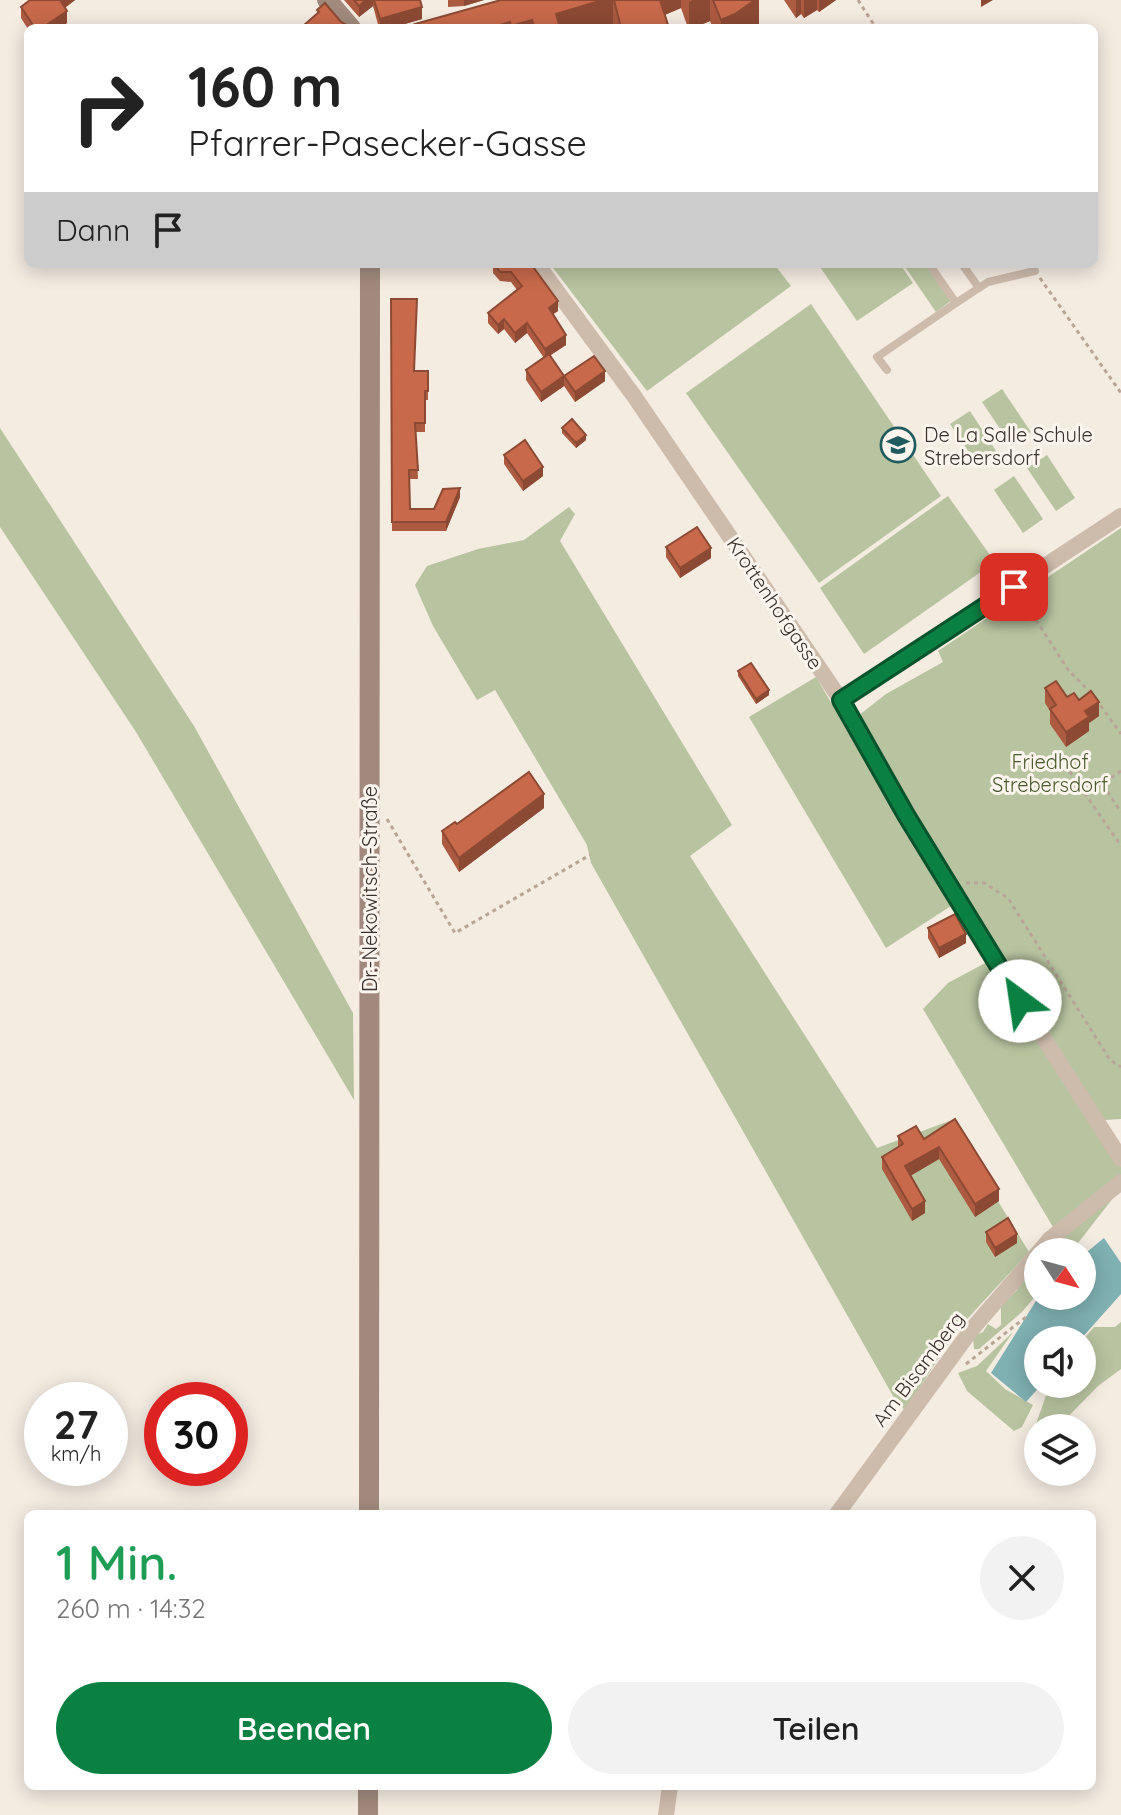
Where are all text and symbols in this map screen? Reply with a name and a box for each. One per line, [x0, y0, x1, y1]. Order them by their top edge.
text: 160 m [188, 51, 342, 121]
icon: right [56, 56, 160, 160]
text: Pfarrer-Pasecker-Gasse [188, 120, 587, 165]
icon: arrive [146, 208, 190, 252]
text: Dann [56, 211, 130, 249]
place label: De La Salle Schule Strebersdorf [924, 422, 1093, 470]
school or university icon: De La Salle Schule Strebersdorf [879, 426, 917, 464]
street label: Krottenhofgasse [722, 532, 828, 674]
pin [980, 553, 1048, 621]
icon: arrive [992, 565, 1036, 609]
park label: Friedhof Strebersdorf [992, 749, 1108, 797]
street label: Dr.-Nekowitsch-Straße [357, 786, 382, 992]
position arrow [978, 959, 1062, 1043]
north arrow [1024, 1238, 1096, 1310]
map controls [1024, 1238, 1096, 1486]
street label: Am Bisamberg [867, 1307, 969, 1431]
button: sound [1024, 1326, 1096, 1398]
speed limit sign: 30 [144, 1382, 248, 1486]
text: 27 [54, 1399, 98, 1449]
button: layers [1024, 1414, 1096, 1486]
text: km/h [51, 1441, 101, 1466]
text: 1 Min. [56, 1532, 177, 1592]
button: close [980, 1536, 1064, 1620]
text: 260 m · 14:32 [56, 1592, 206, 1625]
button: Beenden [56, 1682, 552, 1774]
button: Teilen [568, 1682, 1064, 1774]

